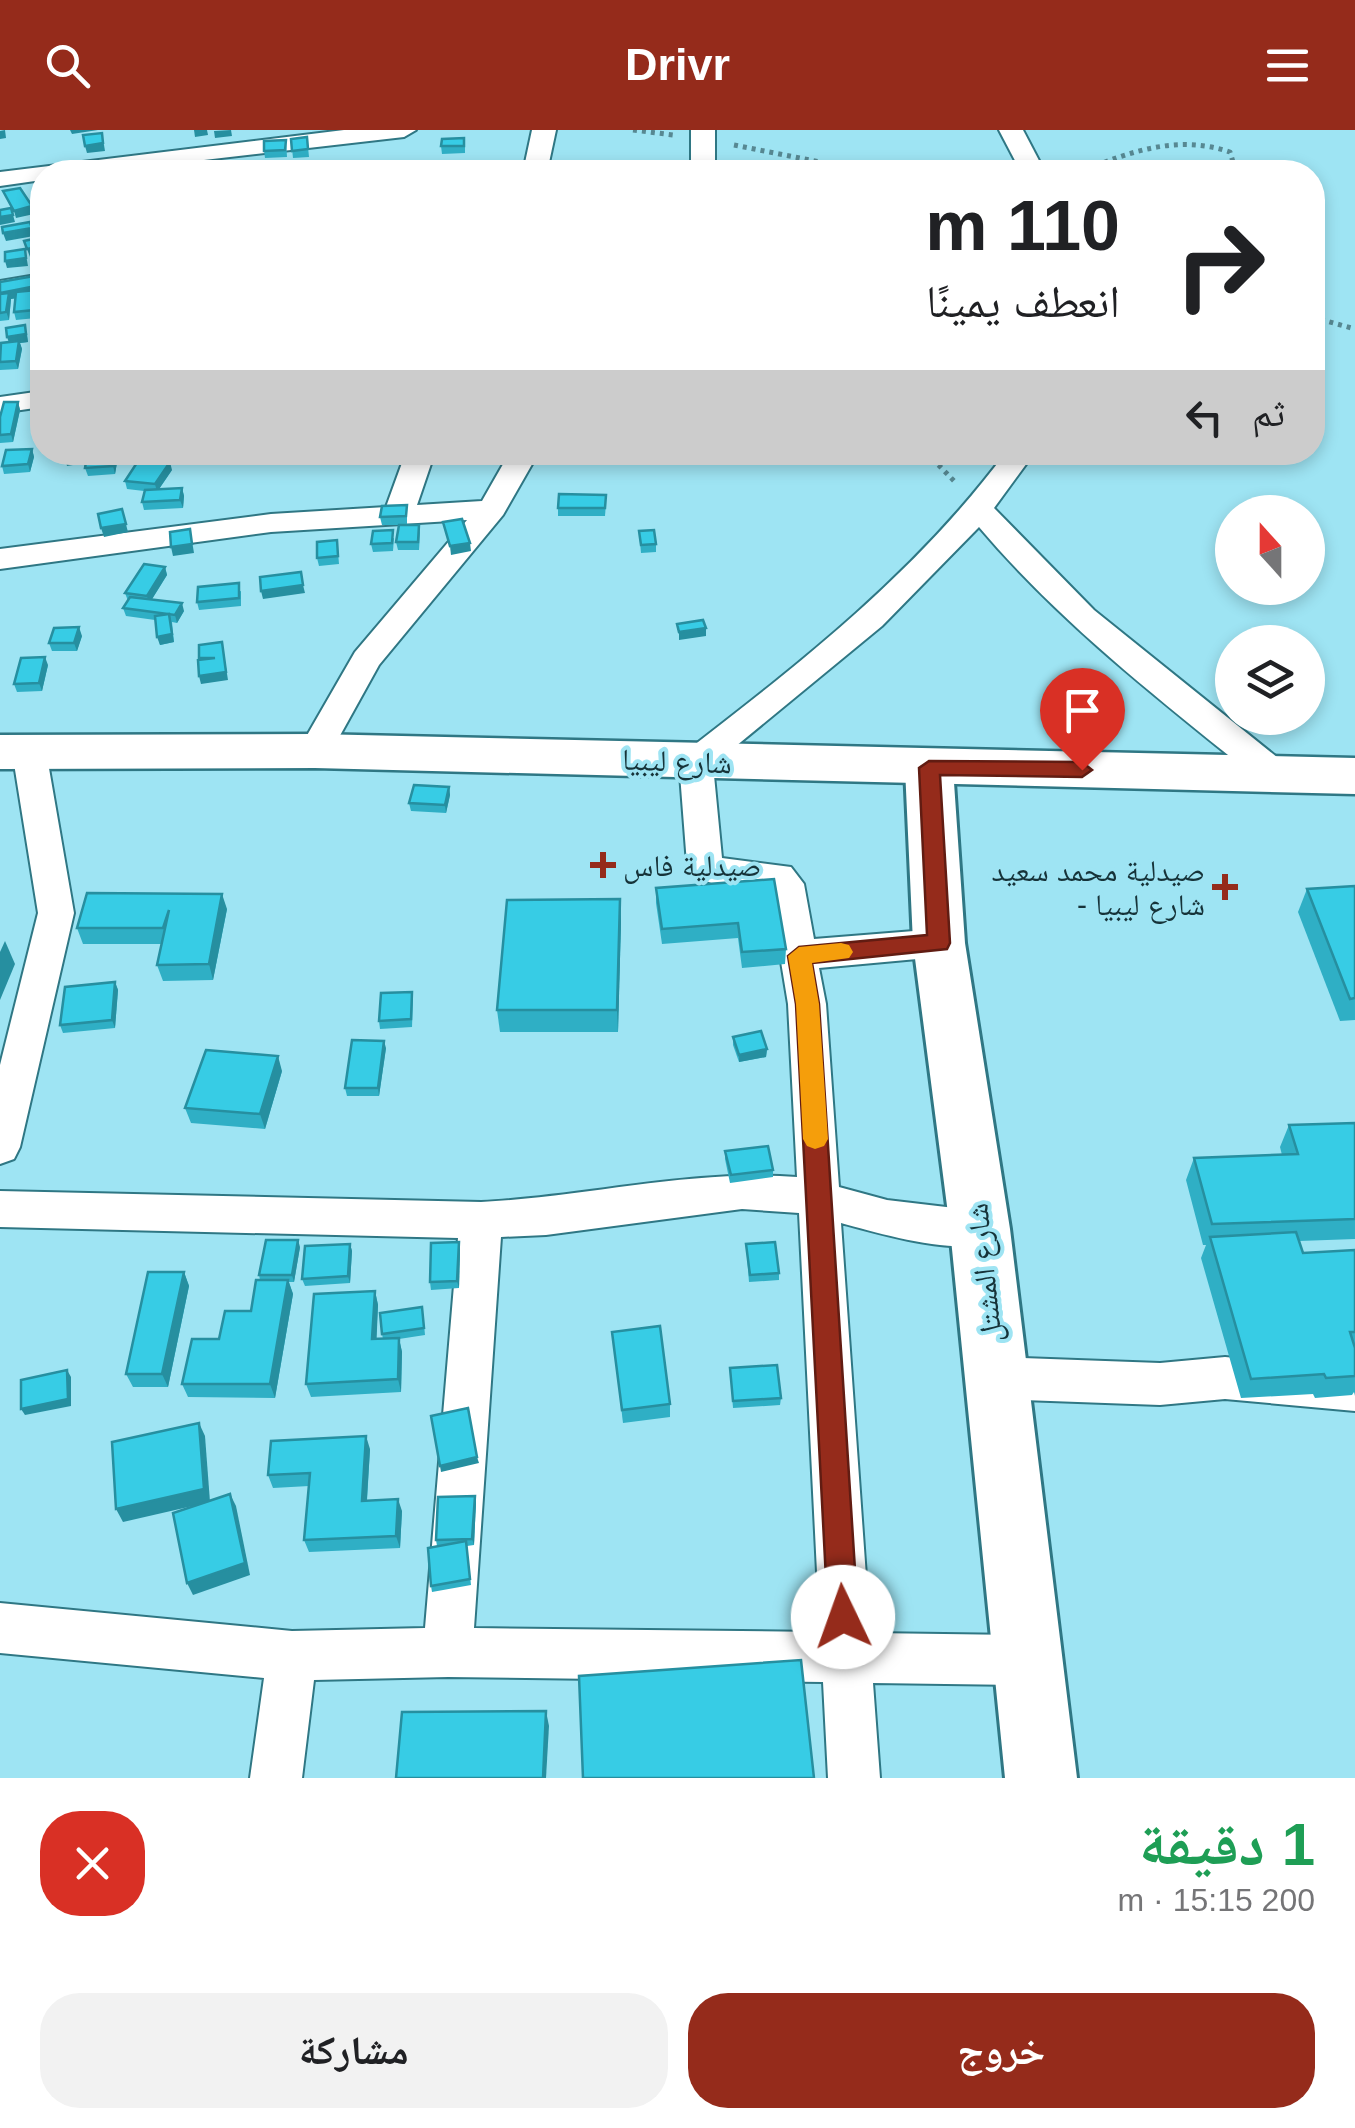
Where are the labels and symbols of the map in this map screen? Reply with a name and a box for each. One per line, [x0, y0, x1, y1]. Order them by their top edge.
north arrow [1215, 495, 1325, 605]
pin [1040, 668, 1125, 771]
street label: شارع ليبيا [622, 743, 732, 782]
place label: صيدلية فاس [623, 849, 761, 884]
marker: صيدلية فاس [592, 854, 614, 876]
place label: صيدلية محمد سعيد - شارع ليبيا [992, 854, 1205, 924]
marker: صيدلية محمد سعيد - شارع ليبيا [1214, 876, 1236, 898]
street label: شارع المشتل [960, 1202, 1011, 1344]
position arrow [791, 1565, 895, 1669]

